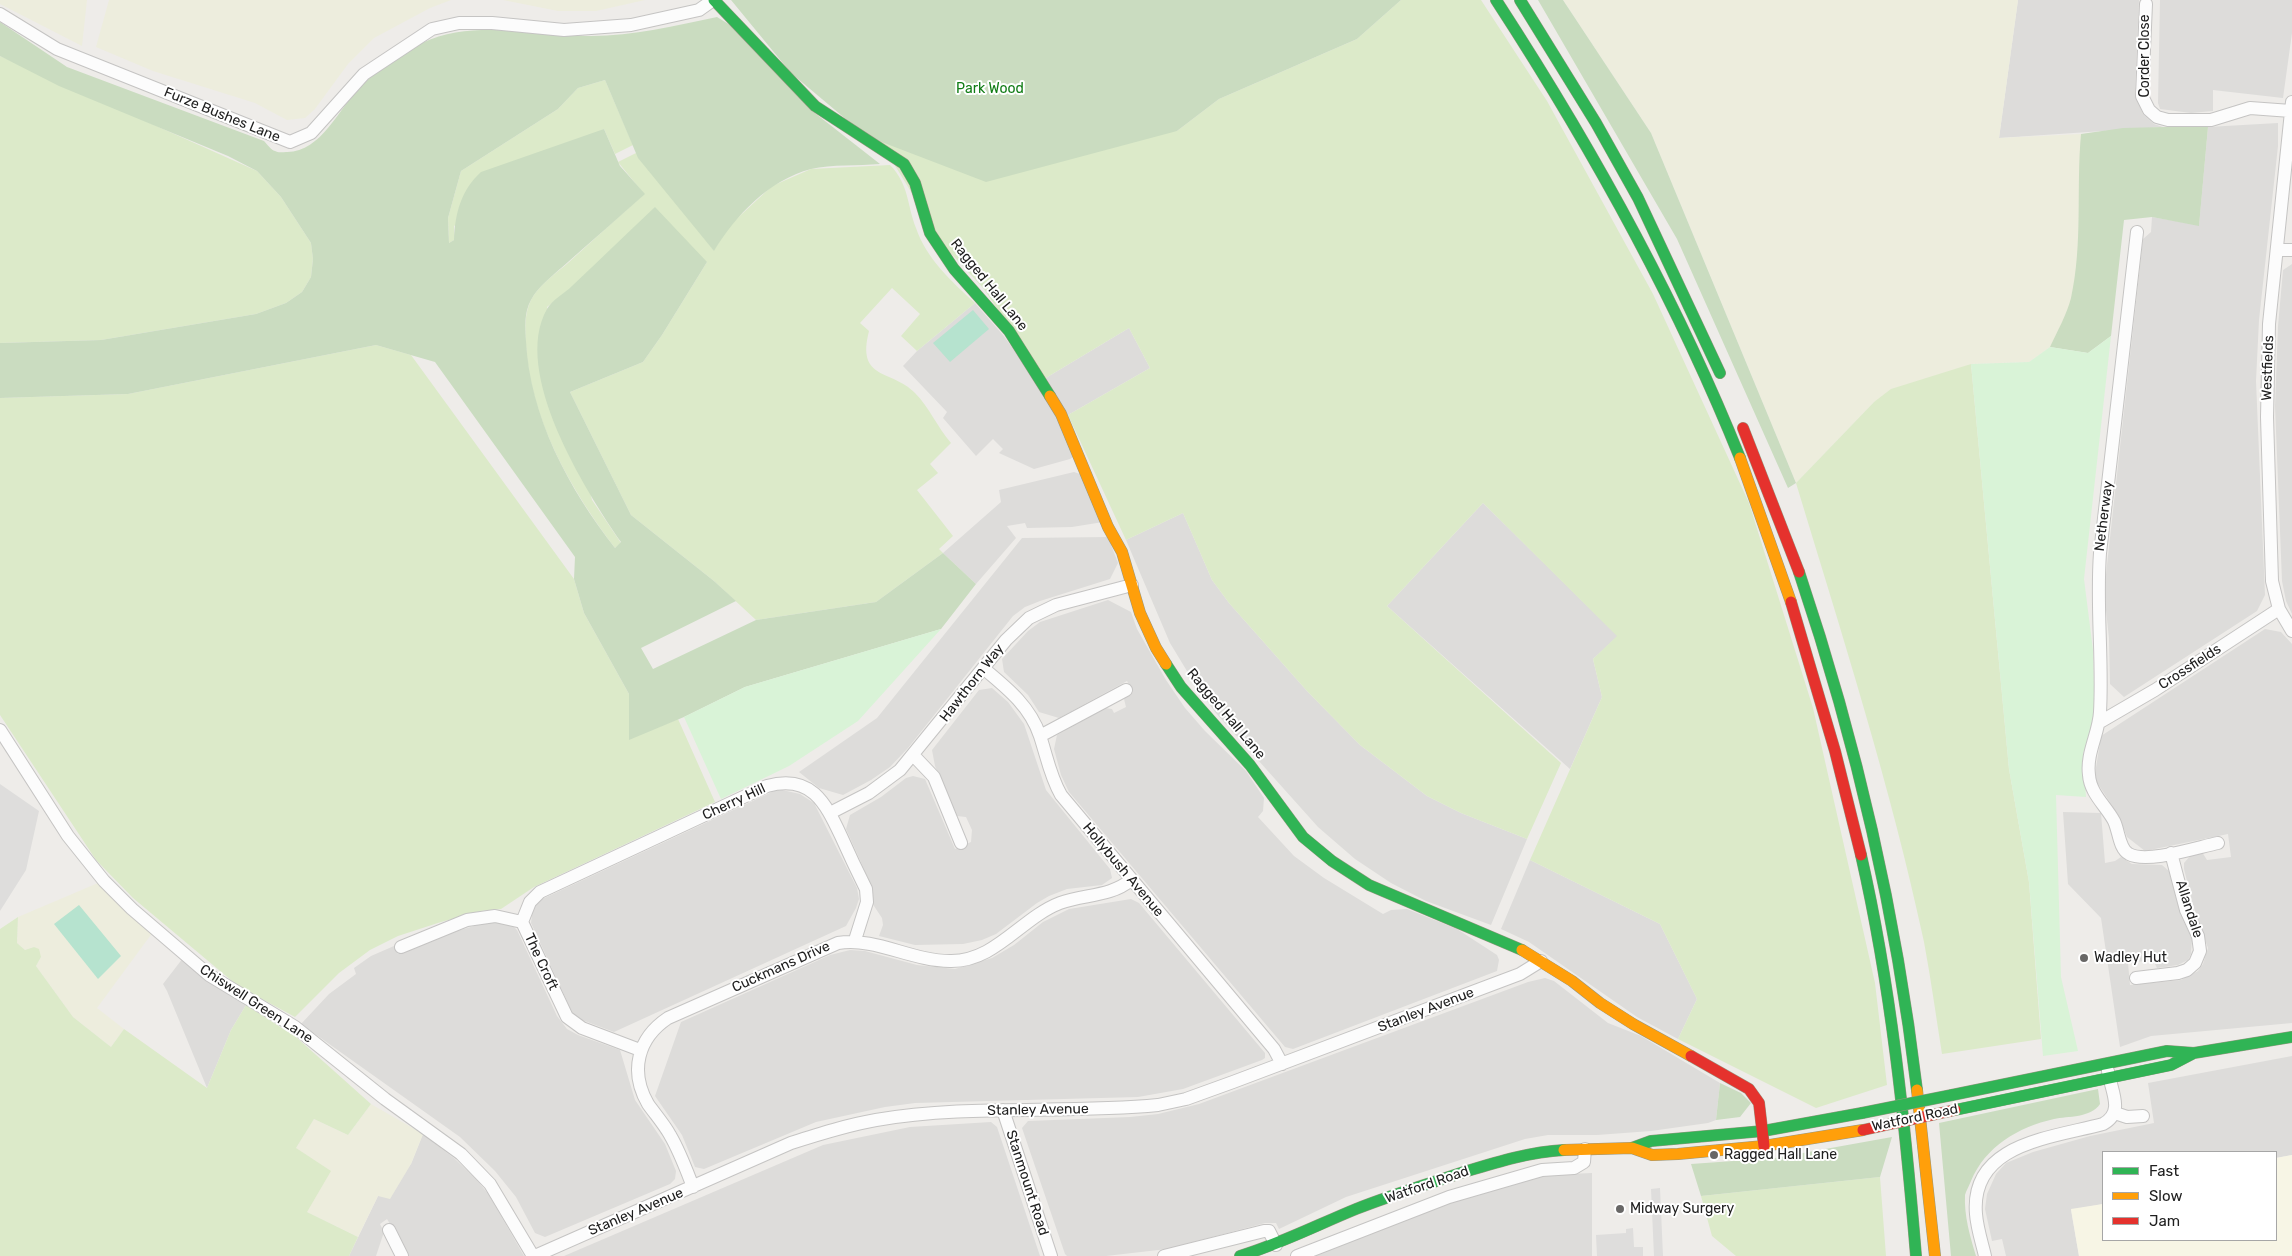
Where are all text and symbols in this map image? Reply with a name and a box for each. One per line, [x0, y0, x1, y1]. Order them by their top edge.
street label: Corder Close [2137, 14, 2153, 98]
park label: Park Wood [956, 81, 1024, 97]
street label: Furze Bushes Lane [161, 84, 283, 146]
street label: Ragged Hall Lane [947, 236, 1031, 334]
street label: Westfields [2258, 335, 2278, 401]
street label: Netherway [2091, 480, 2117, 552]
street label: Hawthorn Way [936, 641, 1008, 725]
street label: Crossfields [2156, 641, 2224, 693]
street label: Ragged Hall Lane [1183, 665, 1269, 763]
street label: Cherry Hill [700, 780, 768, 824]
street label: Hollybush Avenue [1079, 820, 1167, 920]
street label: Allandale [2172, 878, 2206, 940]
street label: The Croft [521, 931, 561, 993]
street label: Cuckmans Drive [729, 938, 833, 996]
place label: Wadley Hut [2094, 950, 2167, 966]
marker: Wadley Hut [2078, 952, 2090, 964]
street label: Chiswell Green Lane [196, 961, 316, 1047]
street label: Stanley Avenue [1376, 984, 1476, 1036]
street label: Stanley Avenue [987, 1101, 1089, 1119]
street label: Watford Road [1870, 1101, 1960, 1135]
street label: Stanmount Road [1002, 1128, 1052, 1238]
place label: Ragged Hall Lane [1724, 1147, 1837, 1163]
marker: Ragged Hall Lane [1708, 1149, 1720, 1161]
legend [2102, 1151, 2277, 1241]
text: Fast [2149, 1162, 2179, 1180]
street label: Watford Road [1383, 1163, 1471, 1207]
street label: Stanley Avenue [586, 1184, 686, 1240]
text: Slow [2149, 1187, 2182, 1205]
place label: Midway Surgery [1630, 1201, 1734, 1217]
marker: Midway Surgery [1614, 1203, 1626, 1215]
text: Jam [2149, 1212, 2180, 1230]

